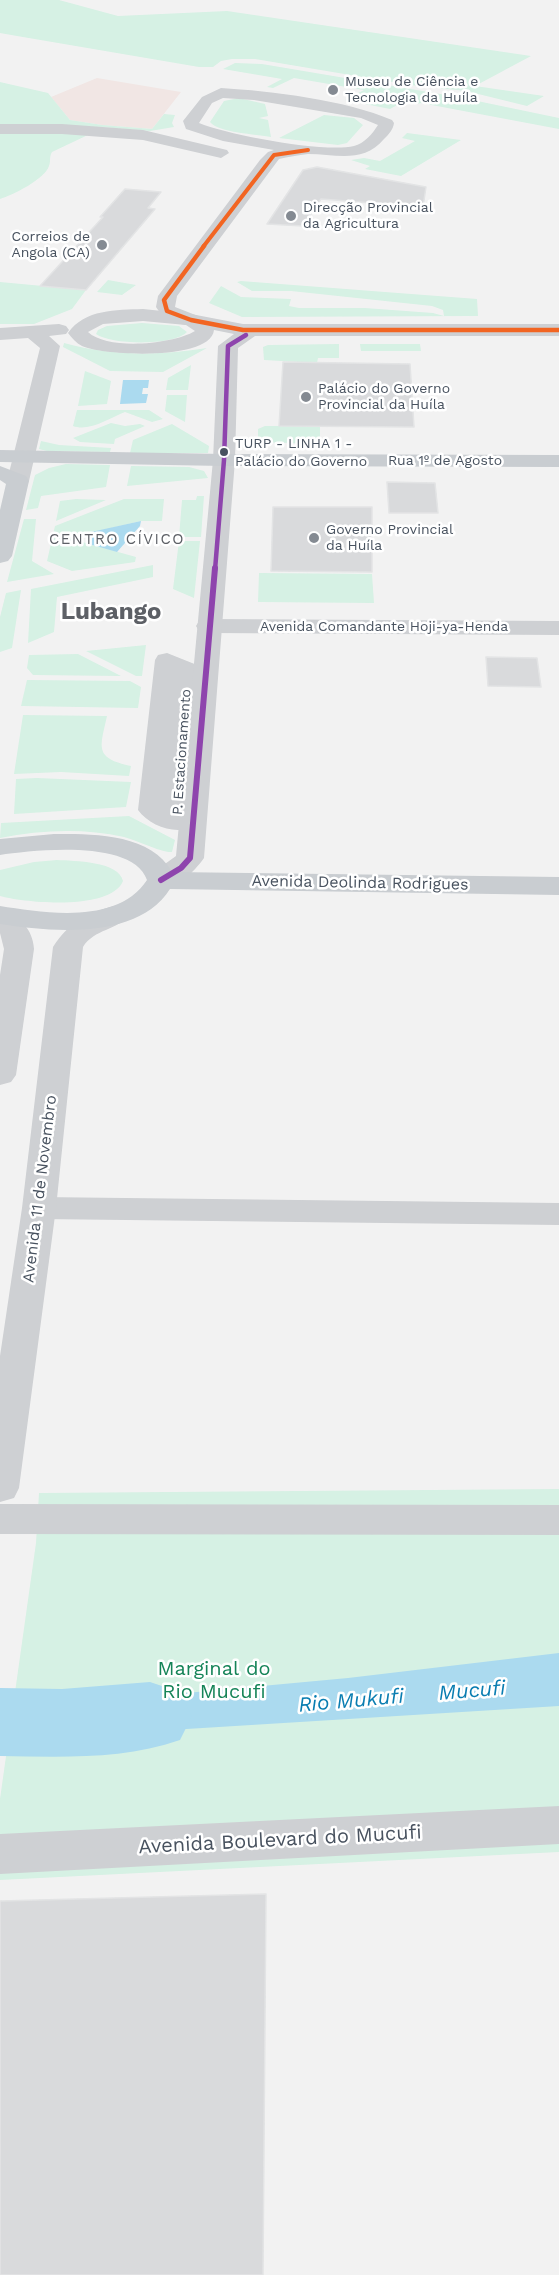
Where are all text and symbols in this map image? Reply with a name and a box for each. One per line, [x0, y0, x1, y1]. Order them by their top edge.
place label: Museu de Ciência e Tecnologia da Huíla [345, 74, 478, 106]
marker: Museu de Ciência e Tecnologia da Huíla [326, 83, 340, 97]
place label: Direcção Provincial da Agricultura [303, 200, 433, 232]
marker: Direcção Provincial da Agricultura [284, 209, 298, 223]
place label: Correios de Angola (CA) [11, 229, 90, 262]
marker: Correios de Angola (CA) [95, 238, 109, 252]
place label: Palácio do Governo Provincial da Huíla [318, 381, 450, 413]
marker: Palácio do Governo Provincial da Huíla [299, 390, 313, 404]
place label: TURP - LINHA 1 - Palácio do Governo [235, 436, 367, 468]
marker: TURP - LINHA 1 - Palácio do Governo [218, 446, 230, 458]
street label: Rua 1º de Agosto [388, 453, 502, 469]
place label: Governo Provincial da Huíla [326, 522, 453, 554]
district label: CENTRO CÍVICO [49, 531, 185, 549]
marker: Governo Provincial da Huíla [307, 531, 321, 545]
district label: Lubango [61, 598, 161, 626]
street label: Avenida Comandante Hoji-ya-Henda [260, 619, 508, 635]
street label: P. Estacionamento [169, 688, 195, 816]
street label: Avenida Deolinda Rodrigues [251, 872, 469, 894]
street label: Avenida 11 de Novembro [19, 1094, 61, 1284]
park label: Marginal do Rio Mucufi [157, 1657, 271, 1704]
water label: Mucufi [437, 1676, 507, 1706]
water label: Rio Mukufi [297, 1684, 405, 1718]
street label: Avenida Boulevard do Mucufi [138, 1821, 422, 1859]

